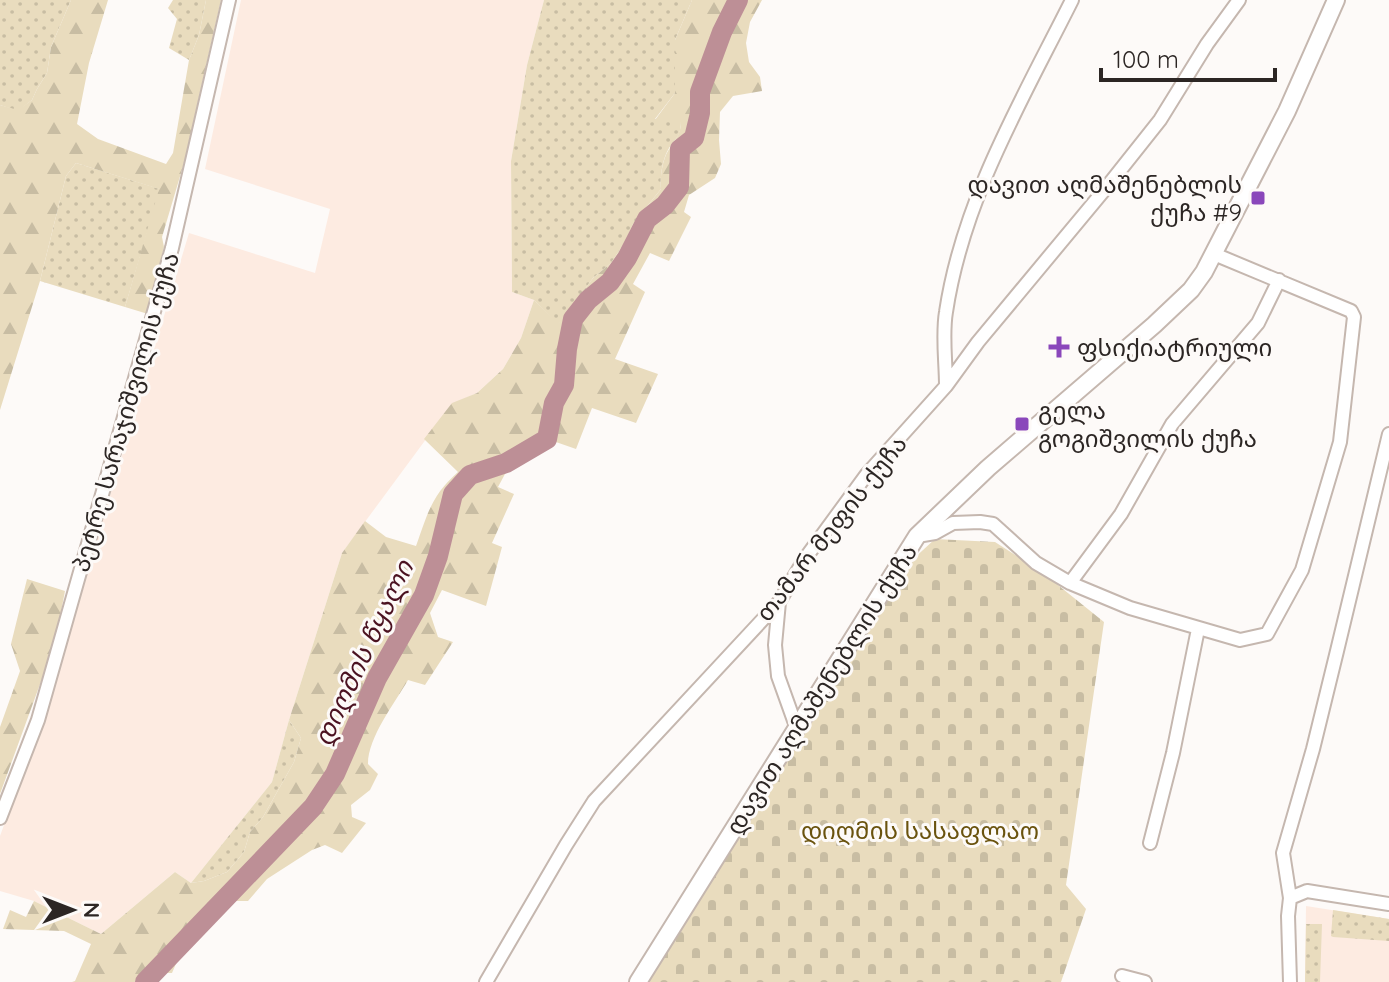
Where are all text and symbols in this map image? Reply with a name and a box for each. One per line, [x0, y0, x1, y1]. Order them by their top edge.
scale bar [1101, 32, 1275, 82]
text: 100 m [1113, 44, 1179, 74]
place label: დავით აღმაშენებლის ქუჩა #9 [968, 169, 1242, 227]
marker: დავით აღმაშენებლის ქუჩა #9 [1249, 189, 1267, 207]
street label: პეტრე სარაჯიშვილის ქუჩა [65, 249, 185, 575]
place label: ფსიქიატრიული [1077, 332, 1272, 362]
marker: ფსიქიატრიული [1048, 336, 1070, 358]
place label: გელა გოგიშვილის ქუჩა [1038, 395, 1257, 453]
marker: გელა გოგიშვილის ქუჩა [1013, 415, 1031, 433]
street label: თამარ მეფის ქუჩა [749, 429, 913, 627]
street label: დავით აღმაშენებლის ქუჩა [719, 538, 924, 840]
water label: დიღმის წყალი [306, 554, 421, 751]
park label: დიღმის სასაფლაო [801, 815, 1039, 846]
north arrow [32, 870, 112, 950]
text: N [78, 902, 106, 918]

